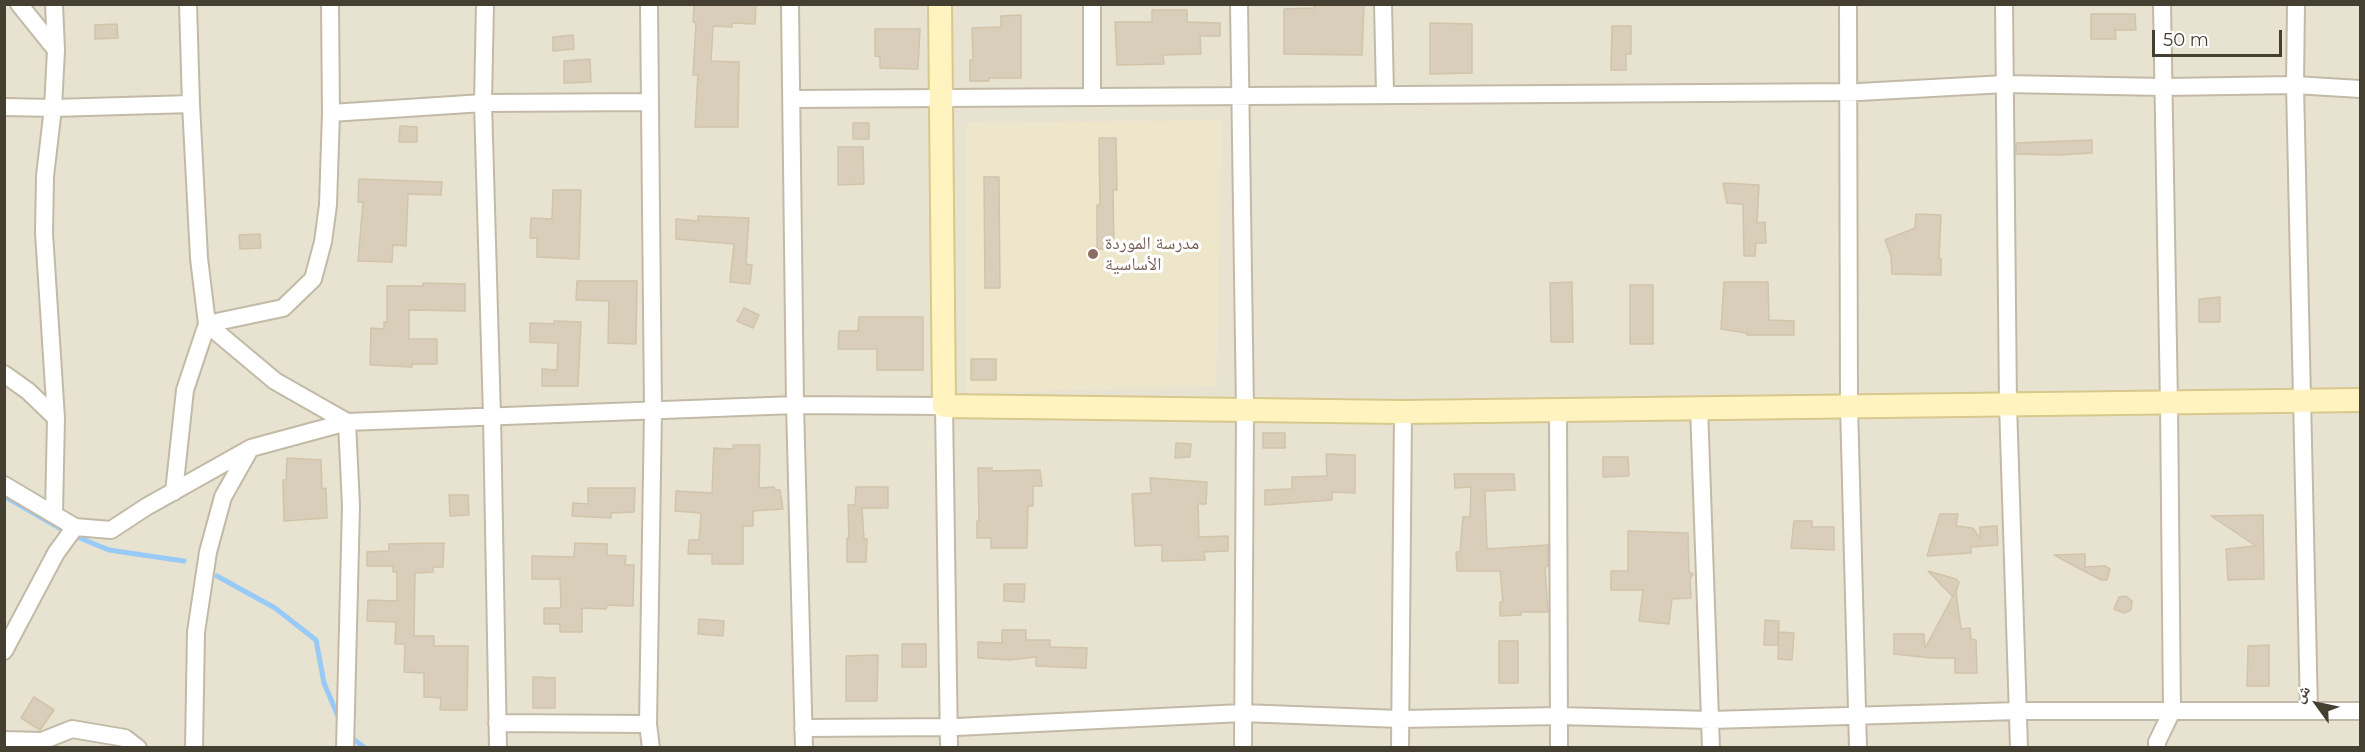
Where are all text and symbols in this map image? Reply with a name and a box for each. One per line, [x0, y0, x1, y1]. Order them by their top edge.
scale bar [2155, 18, 2286, 56]
text: 50 m [2163, 29, 2209, 51]
place label: مدرسة الموردة الأساسية [1105, 233, 1199, 276]
marker: مدرسة الموردة الأساسية [1086, 247, 1100, 261]
north arrow [2287, 674, 2347, 734]
text: ش [2289, 682, 2314, 706]

